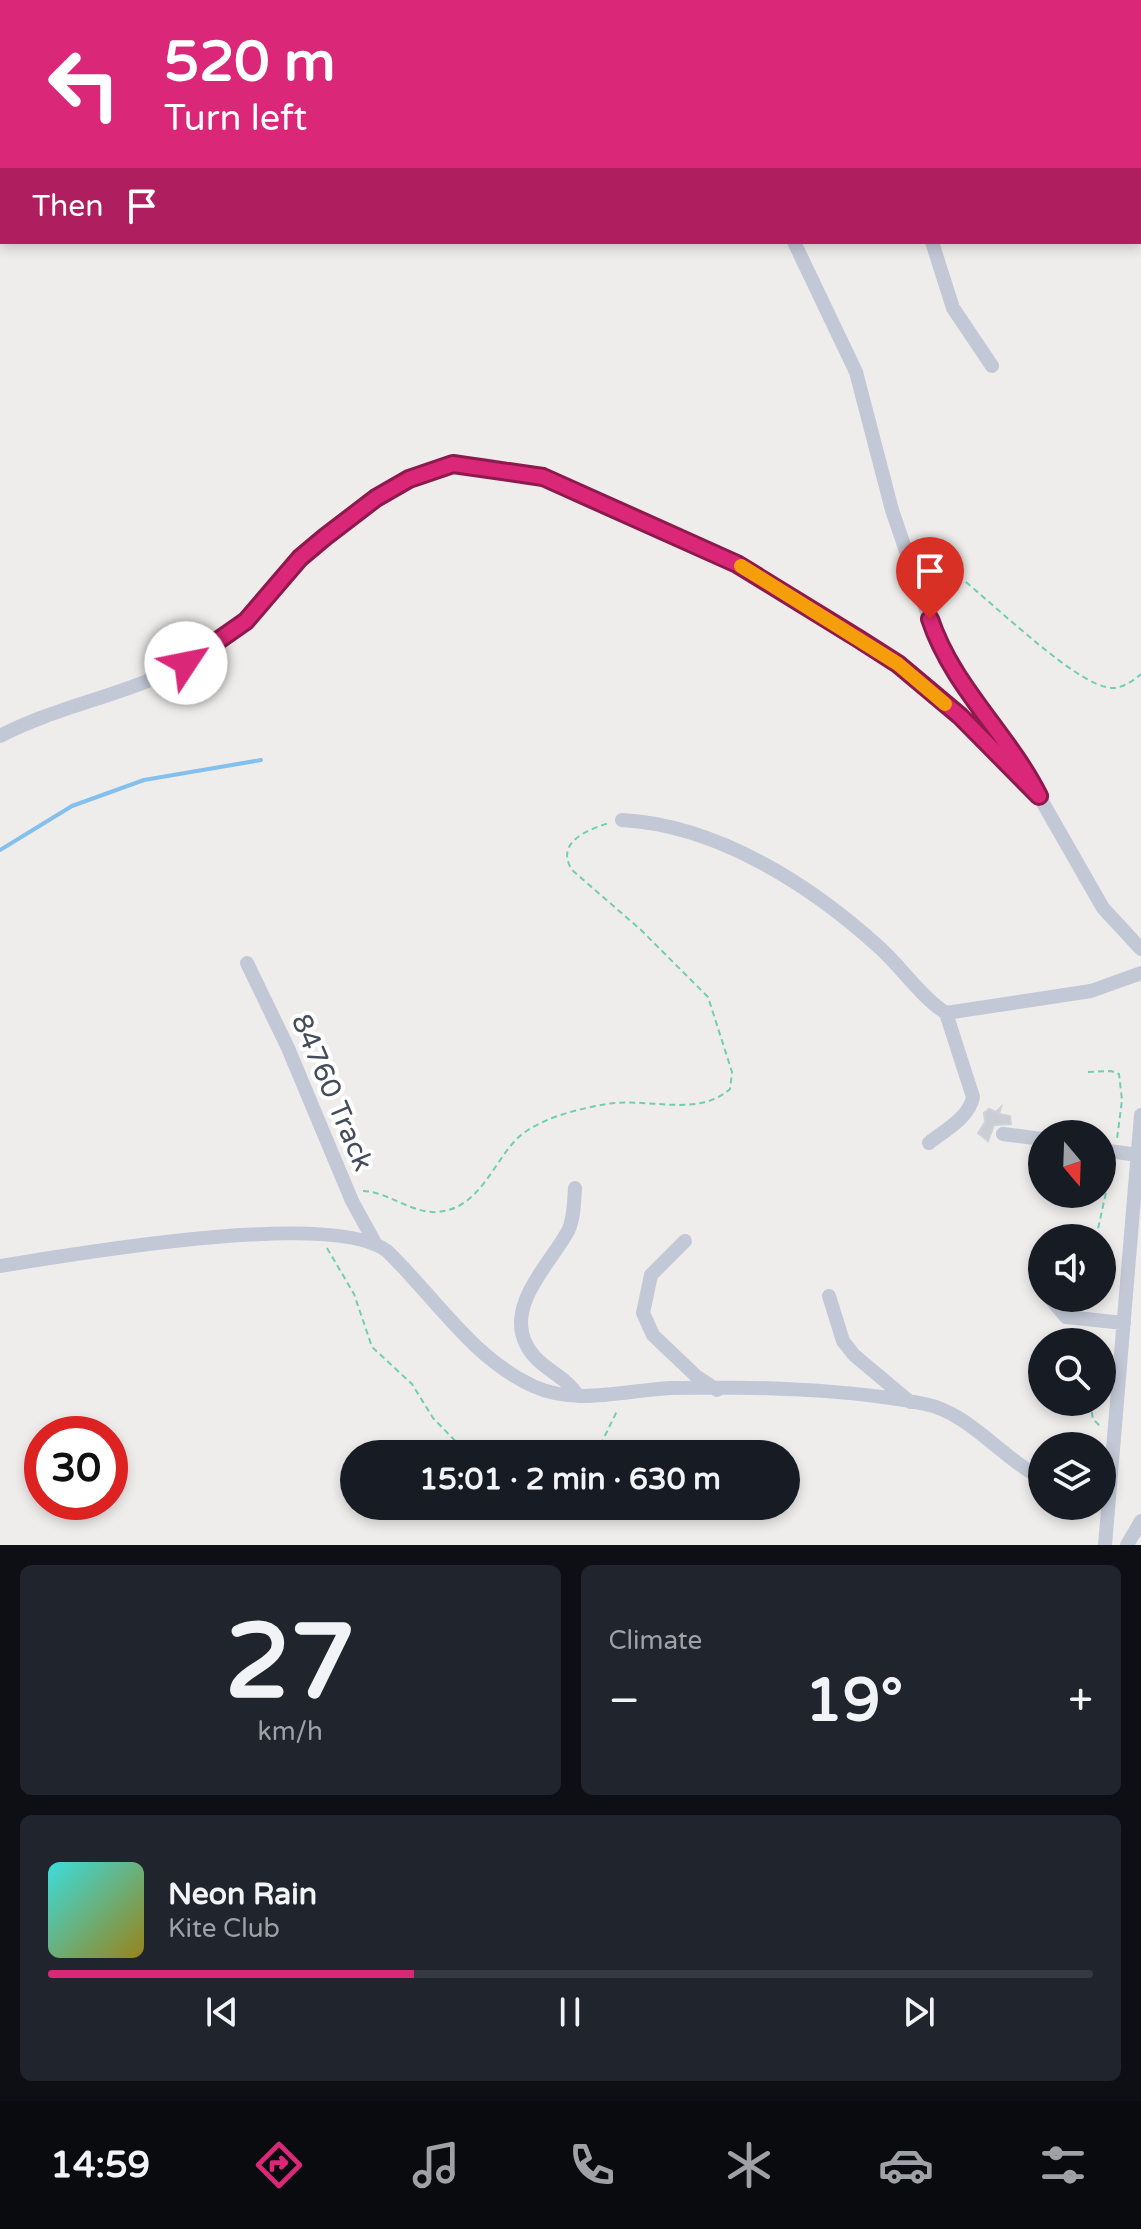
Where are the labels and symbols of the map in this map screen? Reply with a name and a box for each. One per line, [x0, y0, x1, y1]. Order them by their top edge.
pin [896, 537, 964, 619]
position arrow [144, 621, 228, 705]
street label: 84760 Track [284, 1009, 380, 1176]
north arrow [1028, 1120, 1116, 1208]
speed limit sign: 30 [24, 1416, 128, 1520]

